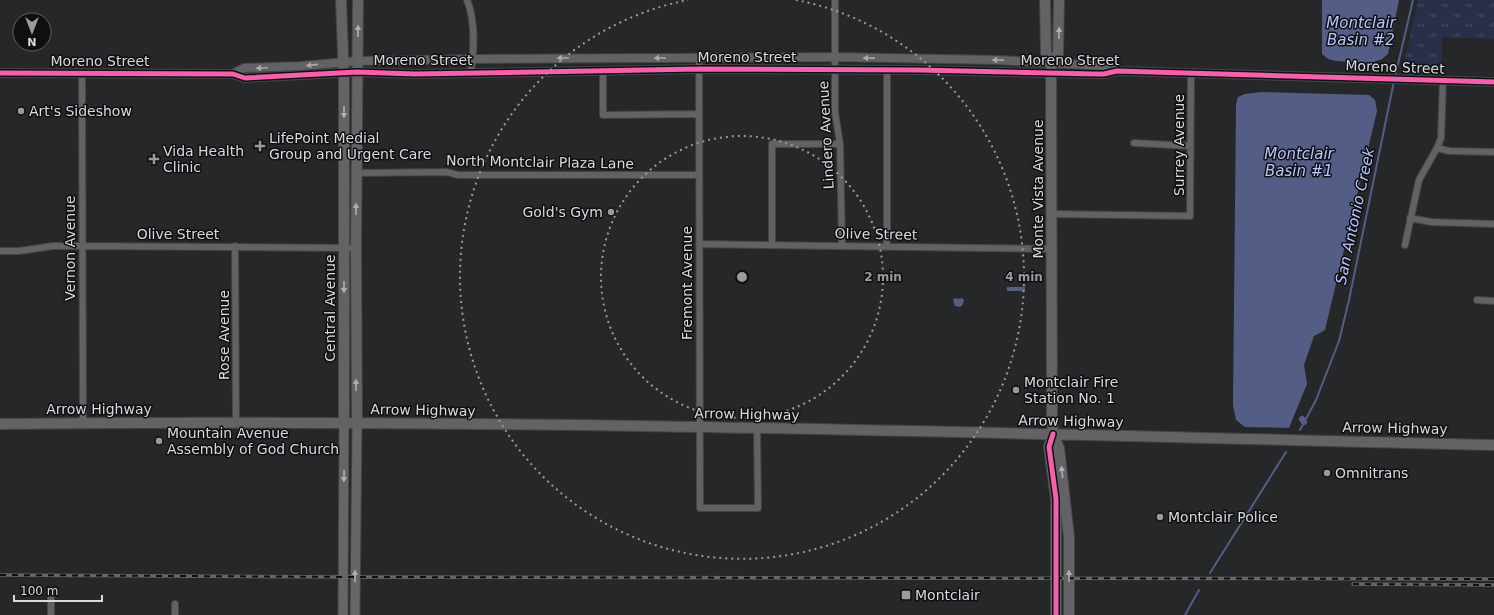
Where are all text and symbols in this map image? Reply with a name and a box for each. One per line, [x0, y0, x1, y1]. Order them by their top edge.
north arrow [12, 12, 52, 52]
water label: Montclair Basin #2 [1326, 14, 1397, 49]
one-way arrow [355, 24, 361, 37]
one-way arrow [1055, 27, 1062, 39]
text: N [27, 35, 37, 48]
street label: Moreno Street [697, 49, 797, 65]
street label: Moreno Street [373, 52, 473, 68]
street label: Moreno Street [1020, 52, 1120, 68]
street label: Moreno Street [50, 53, 150, 69]
one-way arrow [556, 55, 569, 61]
one-way arrow [653, 55, 666, 61]
one-way arrow [862, 55, 875, 61]
one-way arrow [992, 57, 1004, 64]
street label: Moreno Street [1345, 57, 1445, 77]
one-way arrow [306, 62, 318, 68]
one-way arrow [255, 65, 268, 71]
street label: Lindero Avenue [815, 80, 837, 190]
street label: Surrey Avenue [1171, 94, 1187, 196]
place label: Art's Sideshow [29, 103, 132, 119]
marker: Art's Sideshow [16, 106, 26, 116]
one-way arrow [341, 106, 347, 119]
street label: Monte Vista Avenue [1030, 119, 1046, 259]
place label: LifePoint Medial Group and Urgent Care [269, 130, 431, 162]
marker: LifePoint Medial Group and Urgent Care [254, 140, 266, 152]
place label: Vida Health Clinic [163, 143, 244, 175]
water label: Montclair Basin #1 [1264, 145, 1335, 180]
water label: San Antonio Creek [1332, 145, 1379, 286]
street label: North Montclair Plaza Lane [446, 152, 634, 172]
marker: Vida Health Clinic [148, 153, 160, 165]
street label: Vernon Avenue [62, 195, 78, 301]
one-way arrow [353, 202, 359, 215]
place label: Gold's Gym [522, 204, 603, 220]
marker: Gold's Gym [606, 207, 616, 217]
street label: Olive Street [835, 225, 918, 243]
street label: Olive Street [137, 226, 220, 242]
street label: Fremont Avenue [679, 226, 695, 340]
street label: Central Avenue [322, 254, 338, 362]
centre of rings [735, 270, 749, 284]
text: 2 min [864, 270, 902, 284]
text: 4 min [1005, 270, 1043, 284]
one-way arrow [341, 281, 347, 294]
street label: Rose Avenue [216, 290, 232, 380]
place label: Montclair Fire Station No. 1 [1024, 374, 1118, 406]
one-way arrow [353, 378, 359, 391]
marker: Montclair Fire Station No. 1 [1011, 385, 1021, 395]
street label: Arrow Highway [46, 401, 152, 417]
street label: Arrow Highway [370, 401, 476, 419]
street label: Arrow Highway [694, 405, 800, 423]
street label: Arrow Highway [1018, 412, 1124, 430]
street label: Arrow Highway [1342, 419, 1448, 437]
place label: Mountain Avenue Assembly of God Church [167, 425, 339, 457]
marker: Mountain Avenue Assembly of God Church [154, 436, 164, 446]
place label: Omnitrans [1335, 465, 1408, 481]
one-way arrow [1059, 466, 1065, 478]
marker: Omnitrans [1322, 468, 1332, 478]
one-way arrow [341, 470, 347, 483]
place label: Montclair Police [1168, 509, 1278, 525]
marker: Montclair Police [1155, 512, 1165, 522]
one-way arrow [352, 569, 358, 582]
one-way arrow [1066, 569, 1072, 582]
scale bar [14, 577, 102, 603]
text: 100 m [20, 584, 58, 598]
place label: Montclair [915, 587, 980, 603]
marker: Montclair [900, 589, 912, 601]

